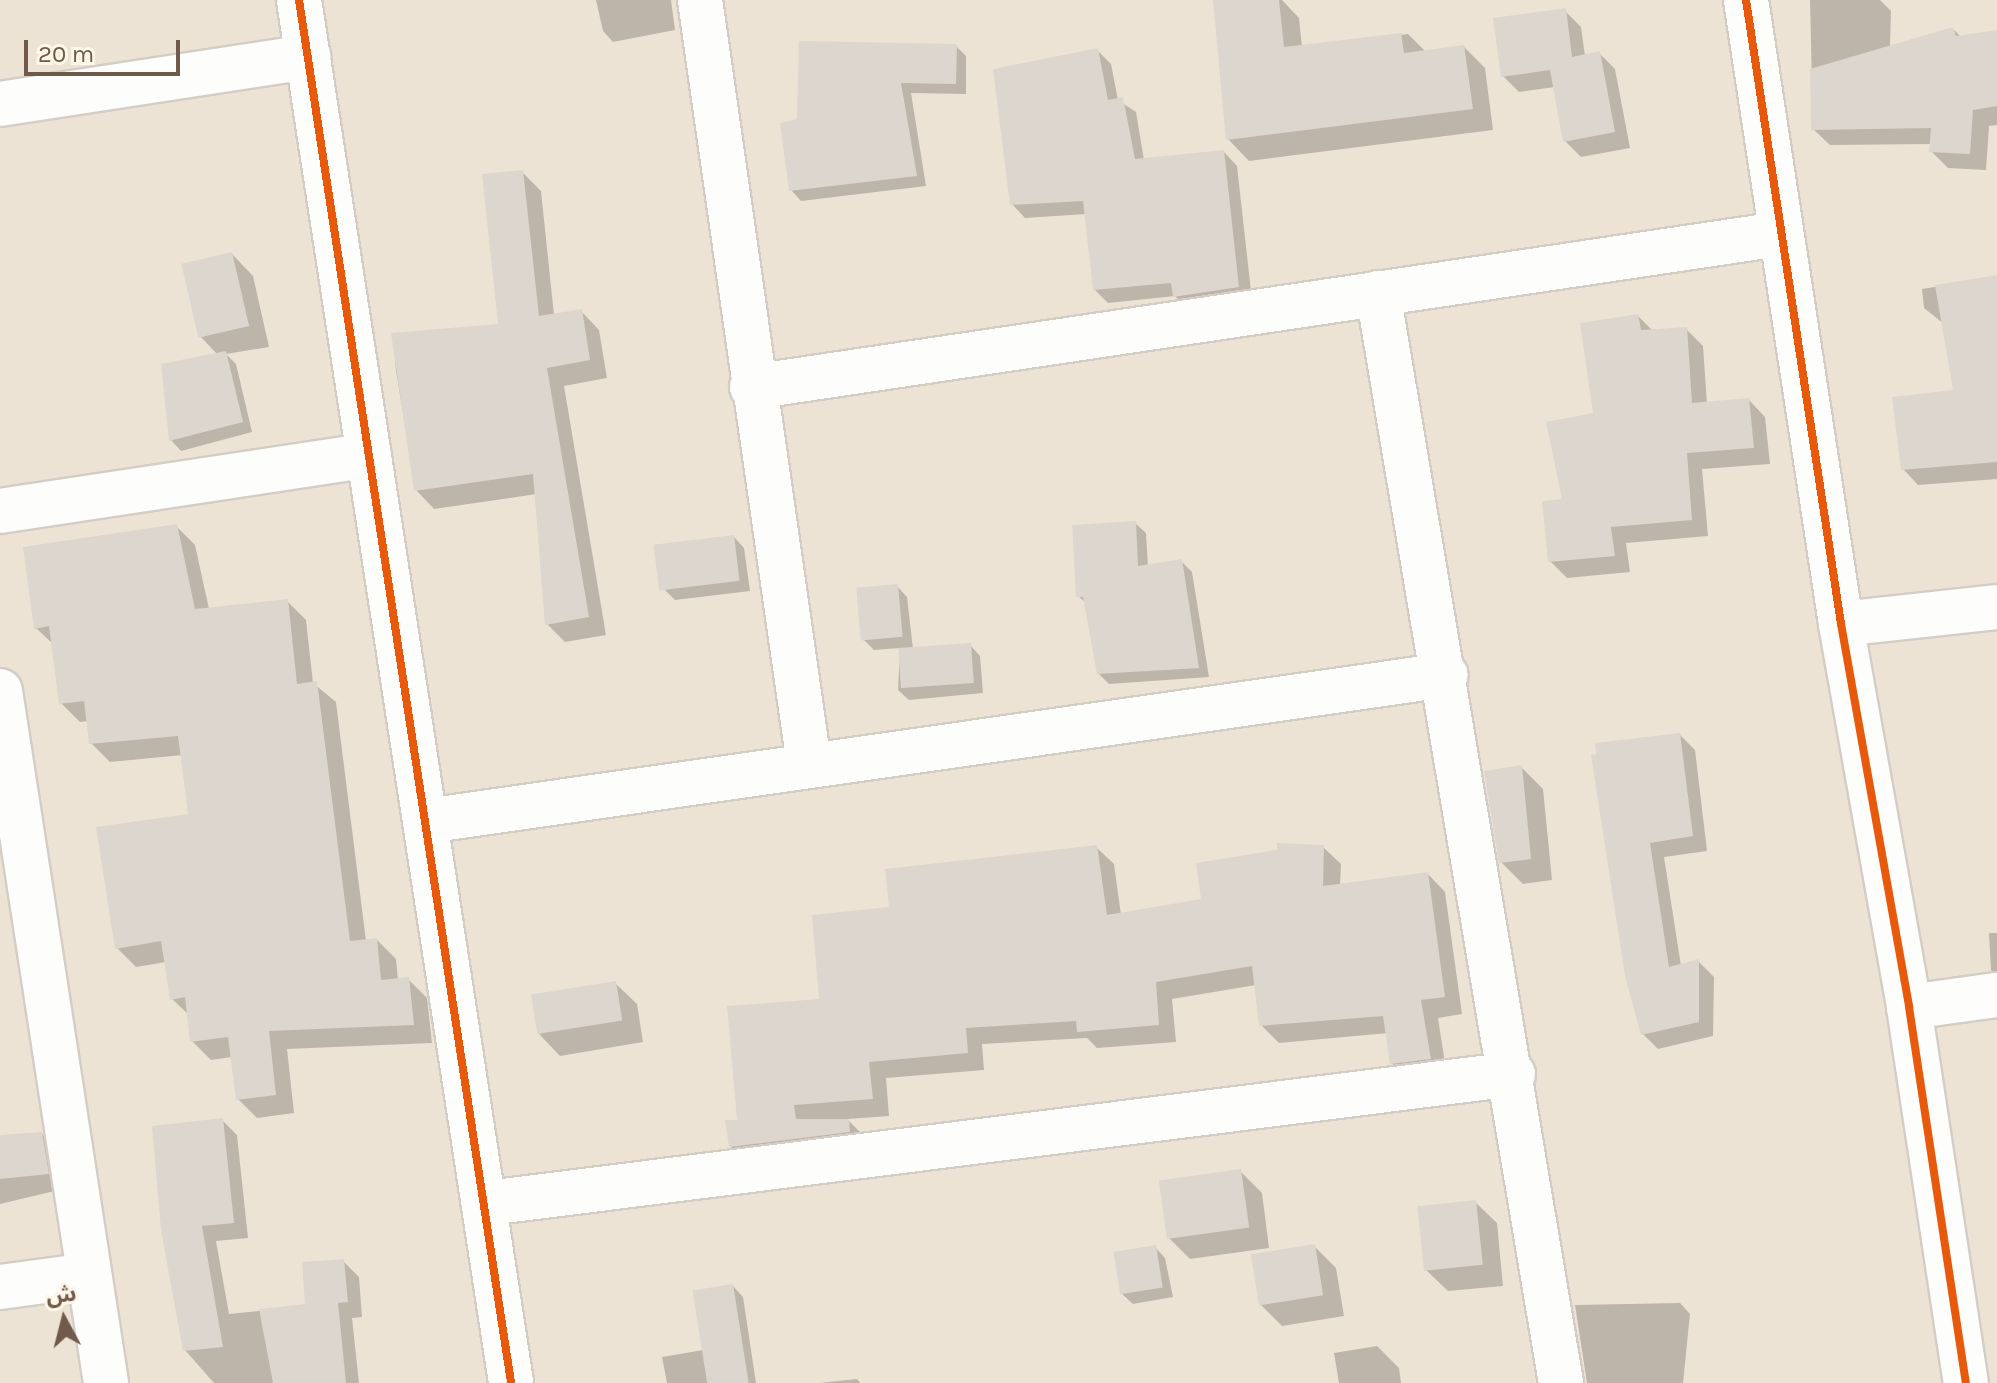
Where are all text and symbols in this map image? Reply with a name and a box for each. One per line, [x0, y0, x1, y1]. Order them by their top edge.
scale bar [28, 24, 184, 74]
text: 20 m [38, 40, 94, 68]
north arrow [24, 1279, 104, 1359]
text: ش [45, 1280, 78, 1310]

